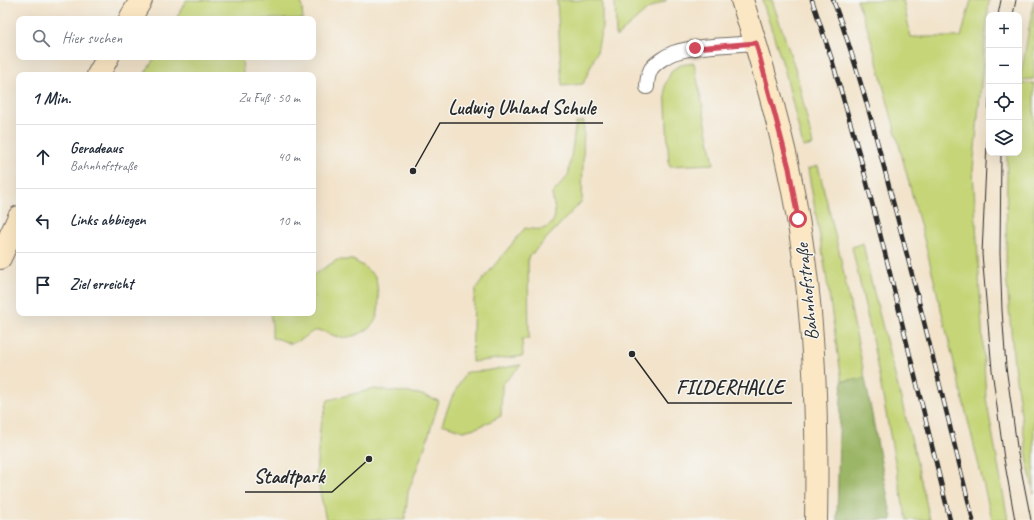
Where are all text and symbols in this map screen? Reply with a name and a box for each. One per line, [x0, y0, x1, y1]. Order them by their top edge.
map controls [986, 12, 1022, 156]
button: + [986, 12, 1022, 48]
search box [16, 16, 316, 60]
icon: search [30, 27, 52, 49]
text: Hier suchen [62, 29, 122, 48]
route end [686, 39, 704, 57]
button: − [986, 48, 1022, 84]
button: locate [986, 84, 1022, 120]
text: 1 Min. [32, 88, 71, 109]
text: Zu Fuß · 50 m [239, 90, 300, 106]
callout: Ludwig Uhland Schule [440, 91, 603, 123]
text: Ludwig Uhland Schule [448, 95, 597, 120]
button: layers [986, 120, 1022, 156]
text: Geradeaus [70, 139, 123, 158]
icon: ahead [32, 146, 54, 168]
text: 40 m [278, 149, 300, 165]
text: Bahnhofstraße [70, 158, 137, 174]
icon: left [32, 210, 54, 232]
route start [789, 210, 807, 228]
text: Links abbiegen [70, 211, 146, 230]
text: 10 m [278, 213, 300, 229]
street label: Bahnhofstraße [790, 240, 824, 342]
icon: arrive [32, 274, 54, 296]
text: Ziel erreicht [70, 275, 133, 294]
callout: FILDERHALLE [668, 371, 792, 403]
text: FILDERHALLE [676, 375, 787, 400]
callout: Stadtpark [245, 460, 332, 492]
text: Stadtpark [254, 464, 326, 489]

